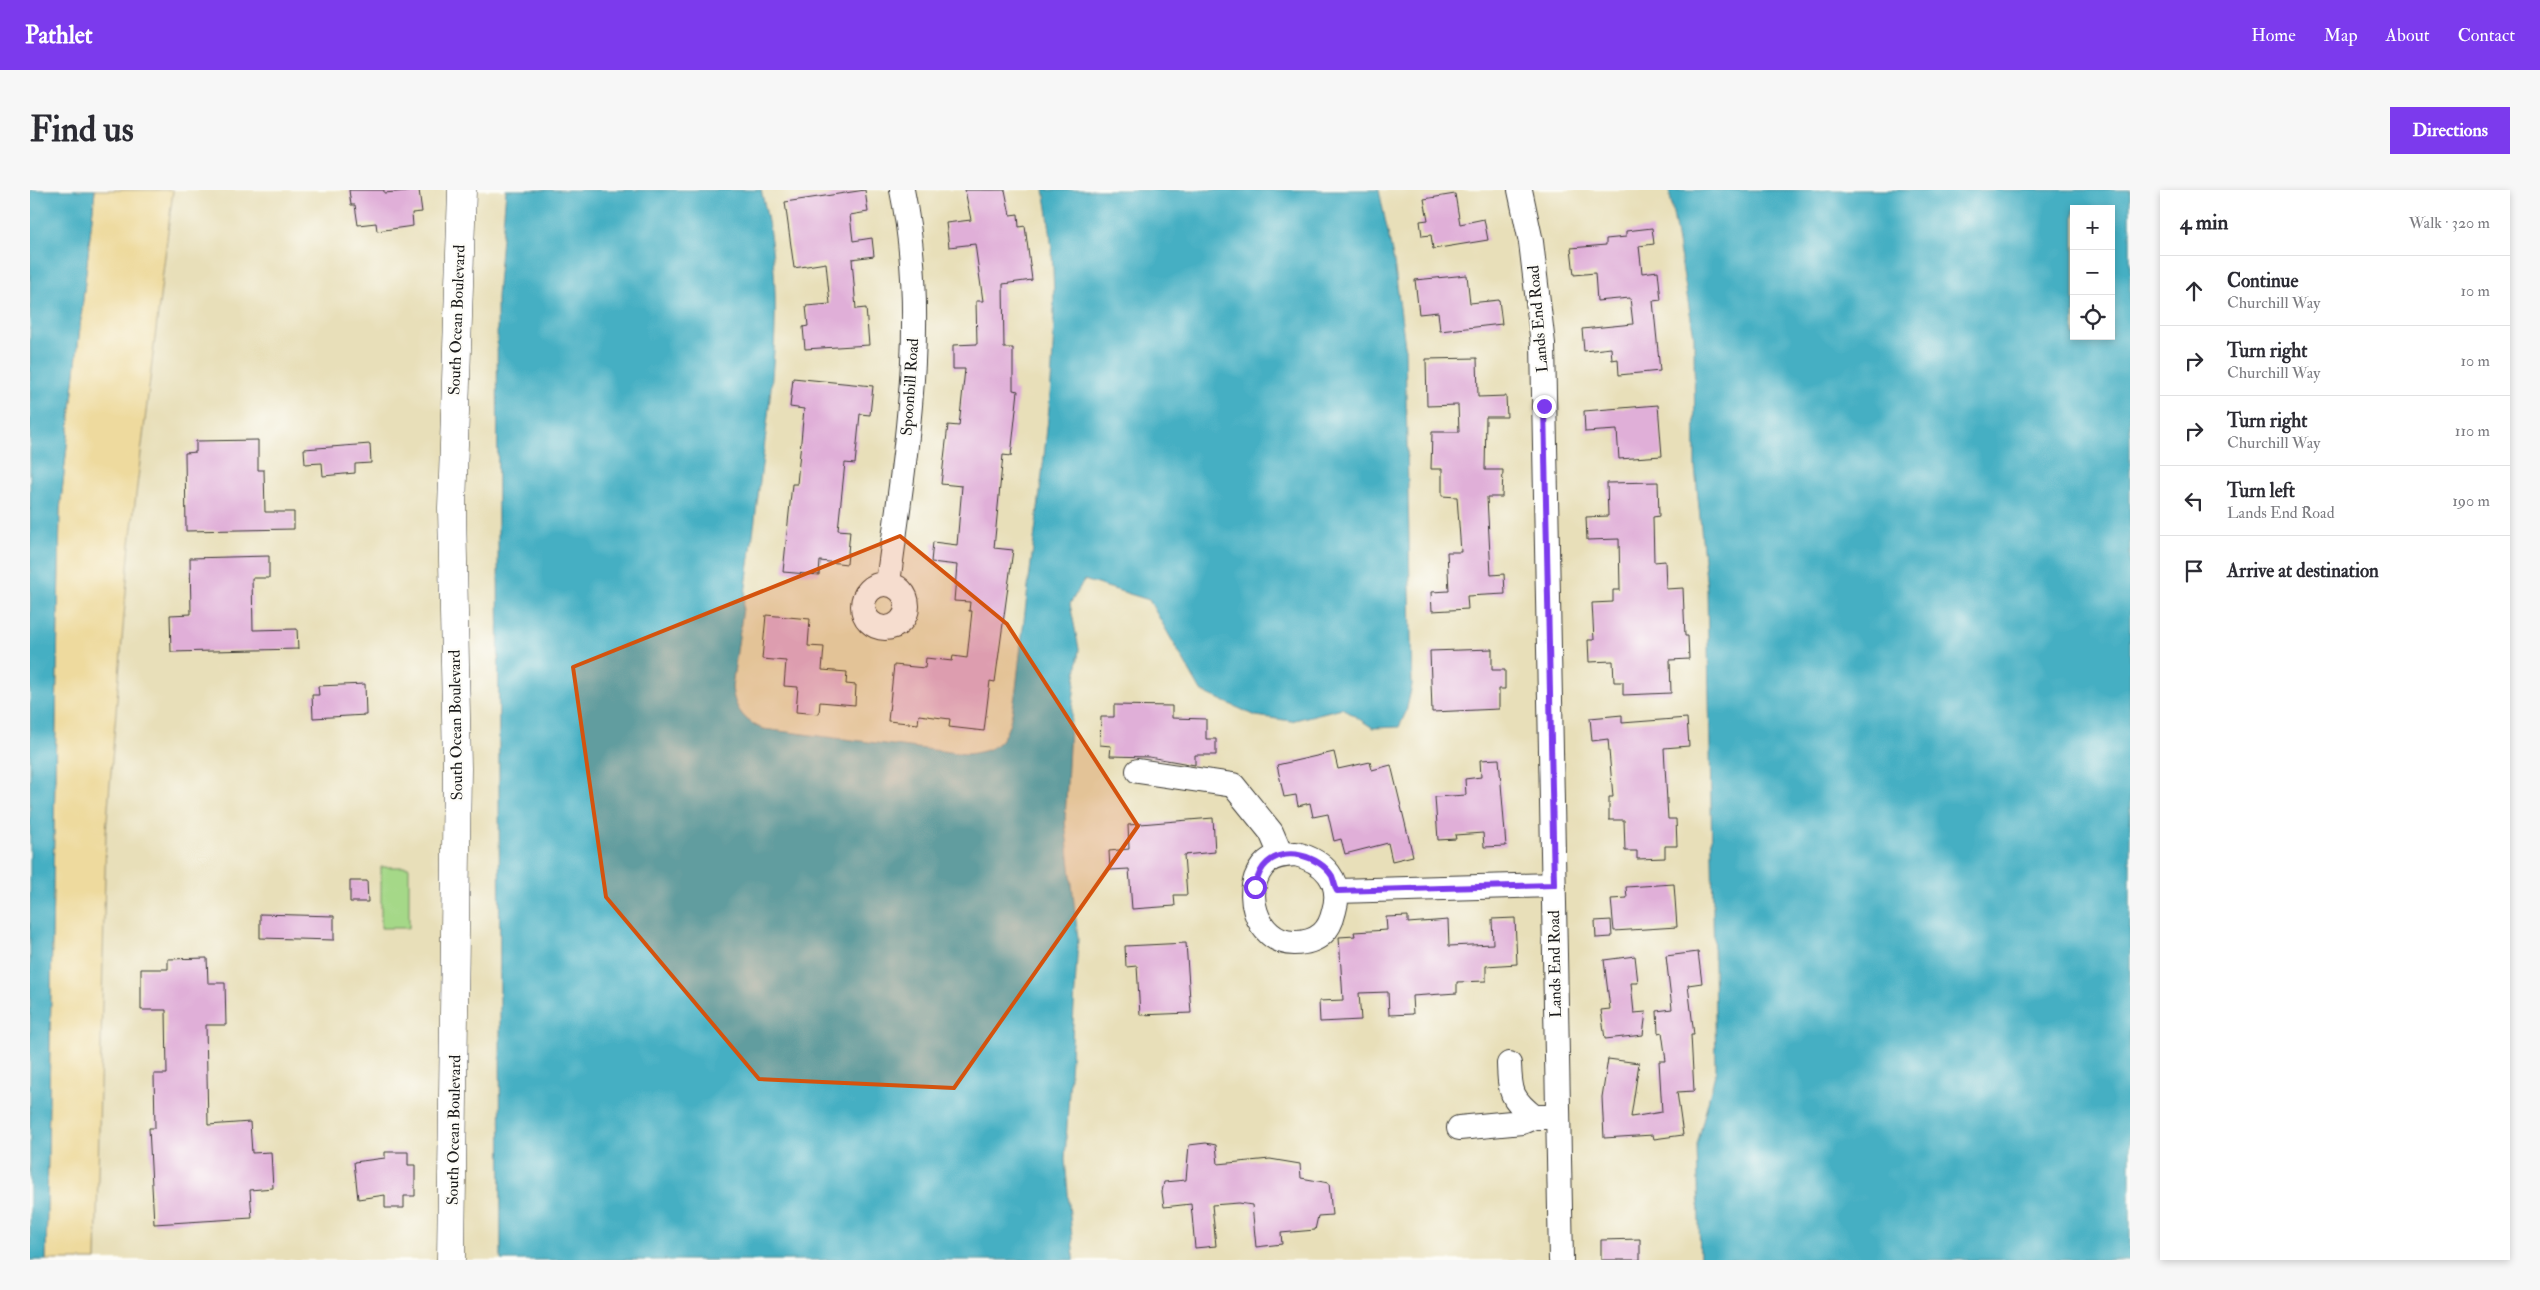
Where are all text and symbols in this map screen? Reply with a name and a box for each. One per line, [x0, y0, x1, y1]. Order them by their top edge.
text: Pathlet [25, 20, 93, 51]
text: Home [2251, 24, 2296, 47]
text: Map [2324, 24, 2358, 47]
text: About [2386, 24, 2430, 47]
text: Contact [2458, 24, 2515, 47]
button: Directions [2390, 107, 2510, 154]
text: Find us [30, 108, 134, 152]
map controls [2070, 205, 2115, 340]
button: + [2070, 205, 2115, 250]
text: 4 min [2180, 209, 2228, 236]
text: Walk · 320 m [2409, 213, 2490, 233]
street label: South Ocean Boulevard [444, 244, 470, 396]
button: − [2070, 250, 2115, 295]
street label: Lands End Road [1523, 264, 1553, 373]
text: Continue [2227, 269, 2298, 293]
icon: ahead [2180, 277, 2208, 305]
text: 10 m [2460, 281, 2490, 301]
text: Churchill Way [2227, 293, 2320, 313]
button: locate [2070, 295, 2115, 340]
street label: Spoonbill Road [897, 337, 924, 436]
text: Turn right [2227, 339, 2307, 363]
icon: right [2180, 347, 2208, 375]
text: 10 m [2460, 351, 2490, 371]
text: Churchill Way [2227, 363, 2320, 383]
route end [1533, 395, 1556, 418]
text: Turn right [2227, 409, 2307, 433]
icon: right [2180, 417, 2208, 445]
text: 110 m [2455, 421, 2490, 441]
text: Churchill Way [2227, 433, 2320, 453]
text: Turn left [2227, 479, 2295, 503]
icon: left [2180, 487, 2208, 515]
text: 190 m [2452, 491, 2490, 511]
text: Lands End Road [2227, 503, 2335, 523]
icon: arrive [2180, 557, 2208, 585]
text: Arrive at destination [2227, 559, 2379, 583]
street label: South Ocean Boulevard [445, 649, 467, 800]
route start [1244, 876, 1267, 899]
street label: Lands End Road [1544, 910, 1566, 1018]
street label: South Ocean Boulevard [443, 1054, 465, 1205]

